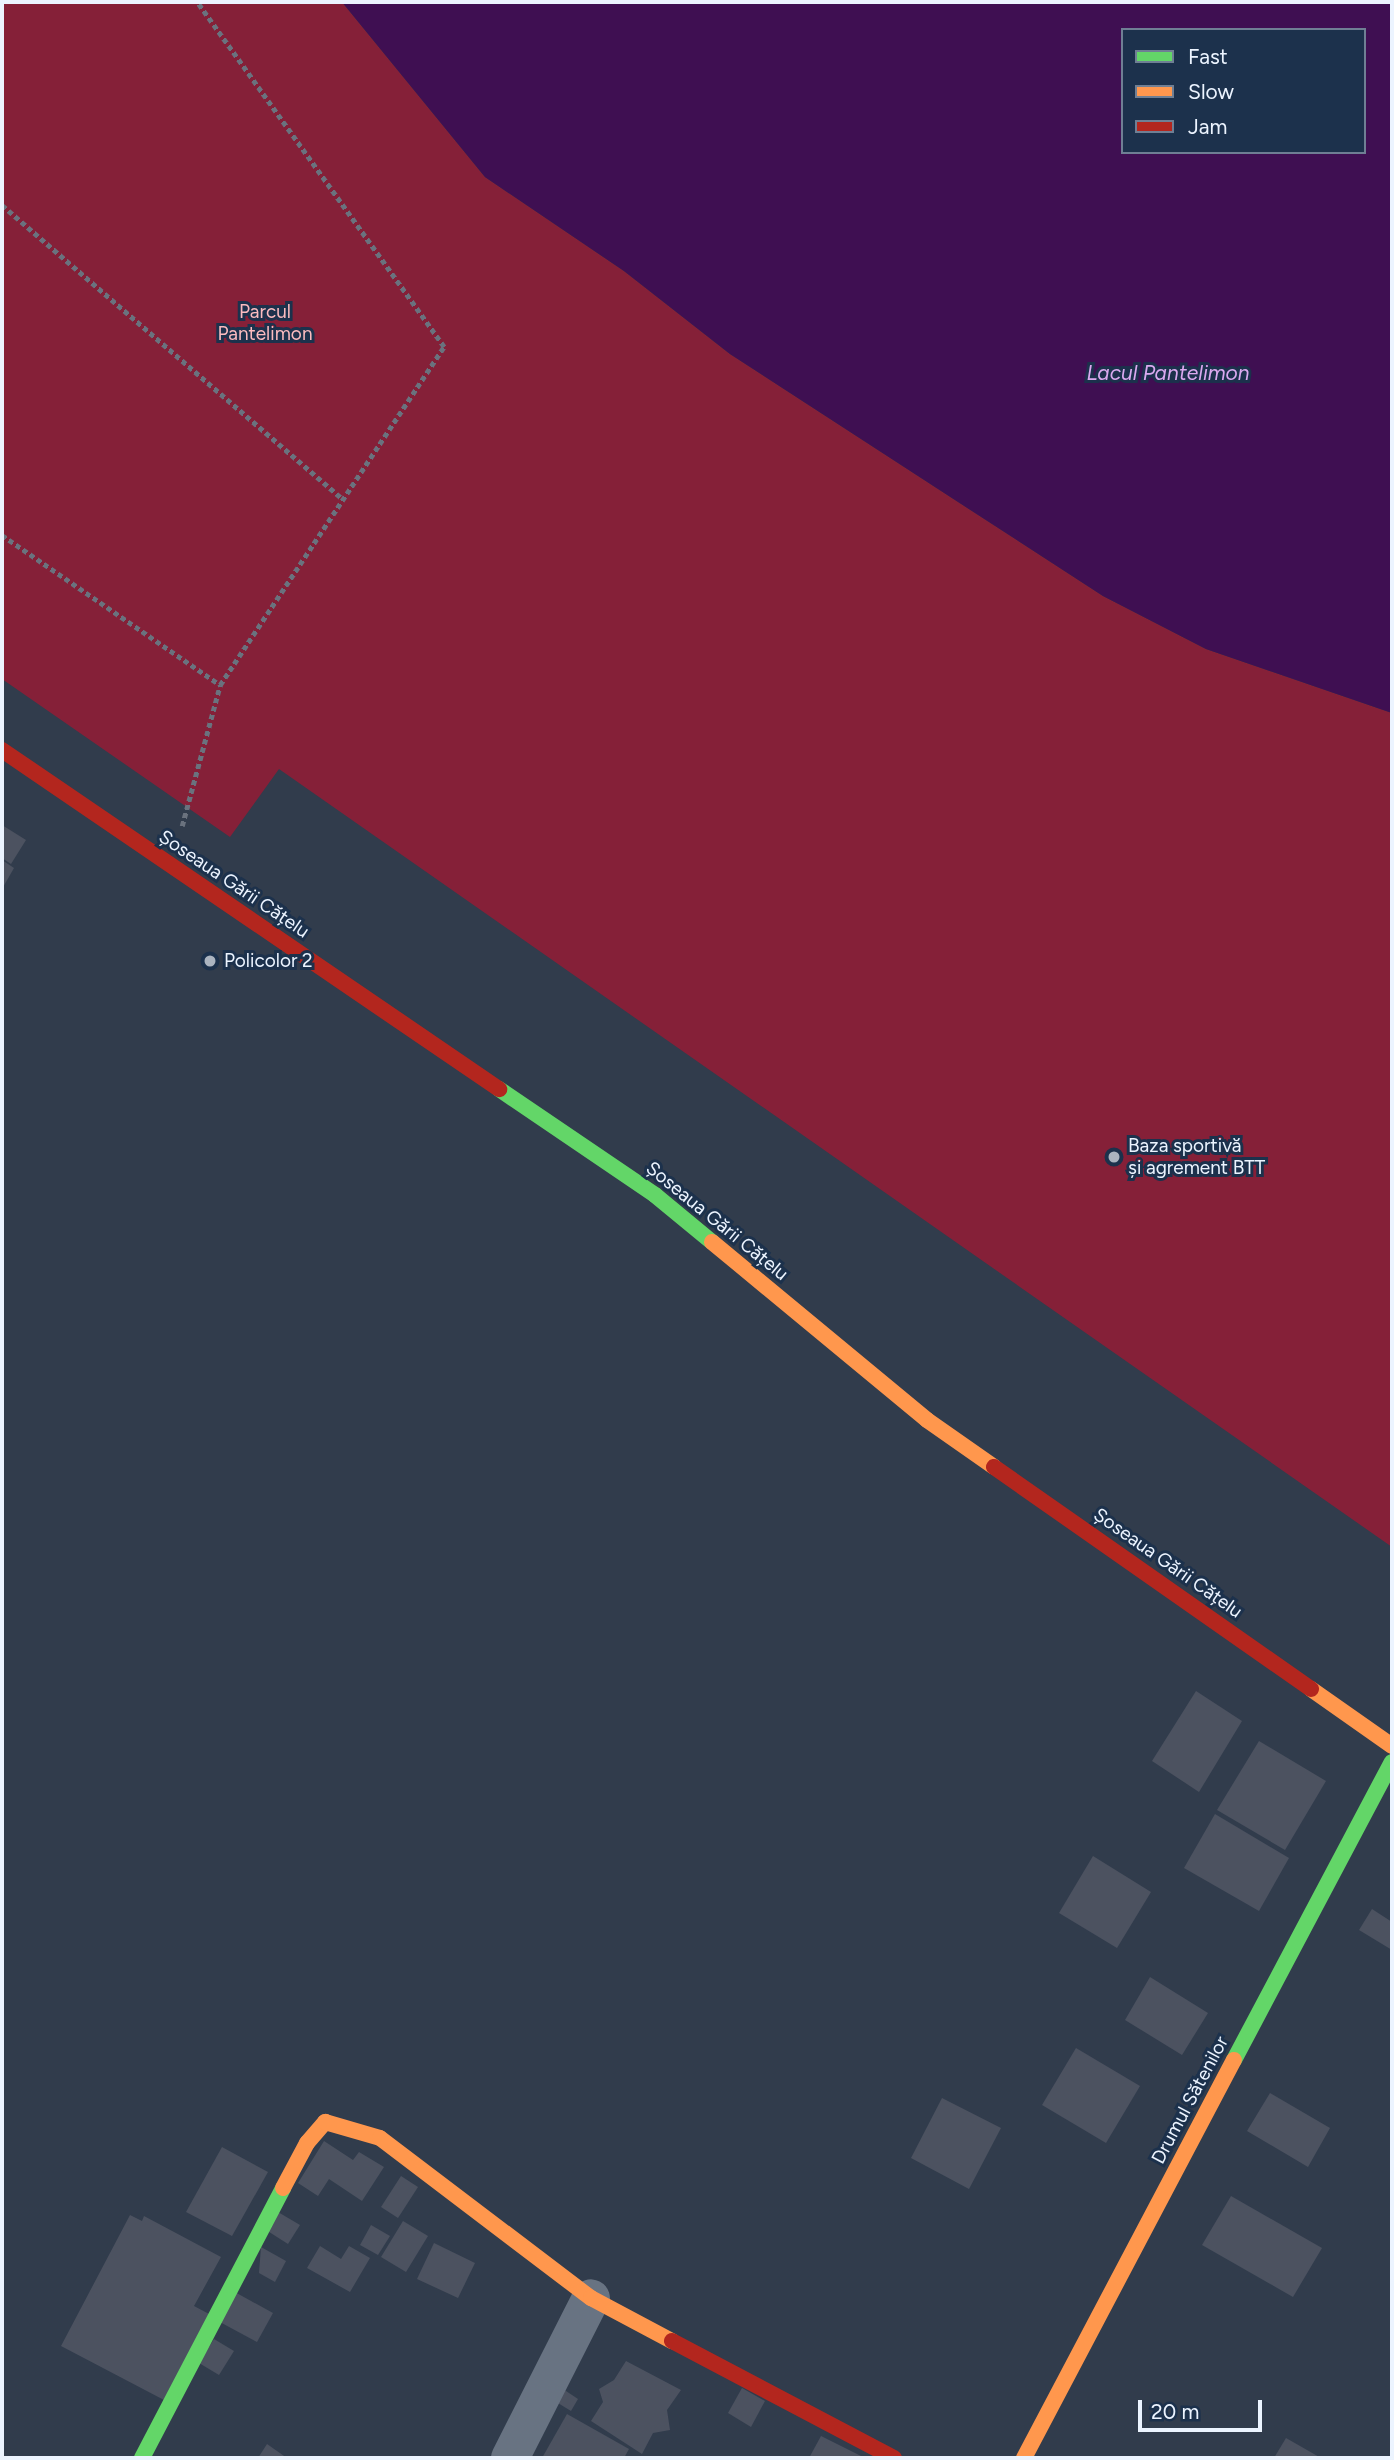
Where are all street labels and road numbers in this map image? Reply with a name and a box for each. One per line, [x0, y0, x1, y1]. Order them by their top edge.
street label: Șoseaua Gării Cățelu [155, 825, 313, 943]
street label: Șoseaua Gării Cățelu [641, 1157, 793, 1285]
street label: Șoseaua Gării Cățelu [1089, 1503, 1247, 1623]
street label: Drumul Sătenilor [1147, 2032, 1233, 2168]

